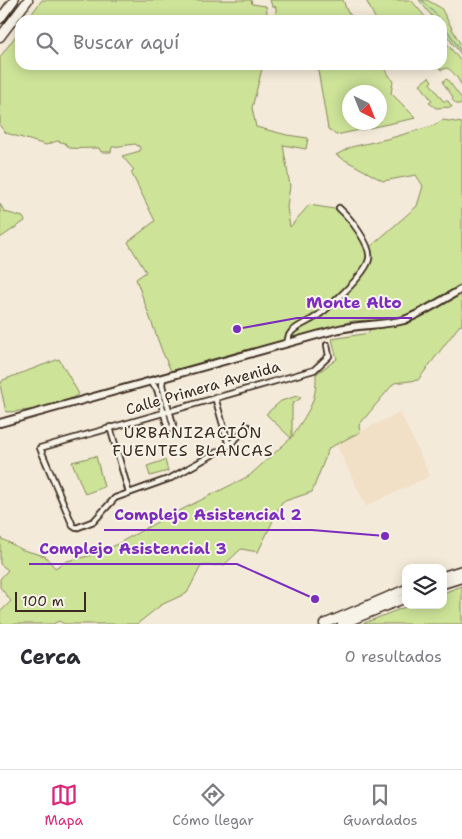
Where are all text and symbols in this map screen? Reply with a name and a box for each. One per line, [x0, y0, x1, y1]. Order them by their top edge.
search box [15, 15, 447, 70]
icon: search [33, 29, 61, 57]
text: Buscar aquí [73, 30, 179, 55]
north arrow [342, 85, 387, 130]
callout: Monte Alto [297, 287, 412, 318]
text: Monte Alto [306, 292, 402, 313]
street label: Calle Primera Avenida [123, 356, 283, 420]
district label: URBANIZACIÓN FUENTES BLANCAS [112, 422, 274, 461]
callout: Complejo Asistencial 2 [104, 499, 312, 530]
text: Complejo Asistencial 2 [114, 504, 302, 525]
callout: Complejo Asistencial 3 [29, 533, 237, 564]
text: Complejo Asistencial 3 [39, 538, 227, 559]
map controls [402, 564, 447, 609]
button: layers [402, 564, 447, 609]
scale bar [15, 589, 86, 612]
text: 100 m [22, 592, 64, 610]
text: Cerca [20, 643, 81, 671]
text: 0 resultados [344, 646, 442, 667]
tab: Mapa [45, 781, 83, 829]
tab: Cómo llegar [172, 781, 254, 829]
tab: Guardados [343, 781, 417, 829]

